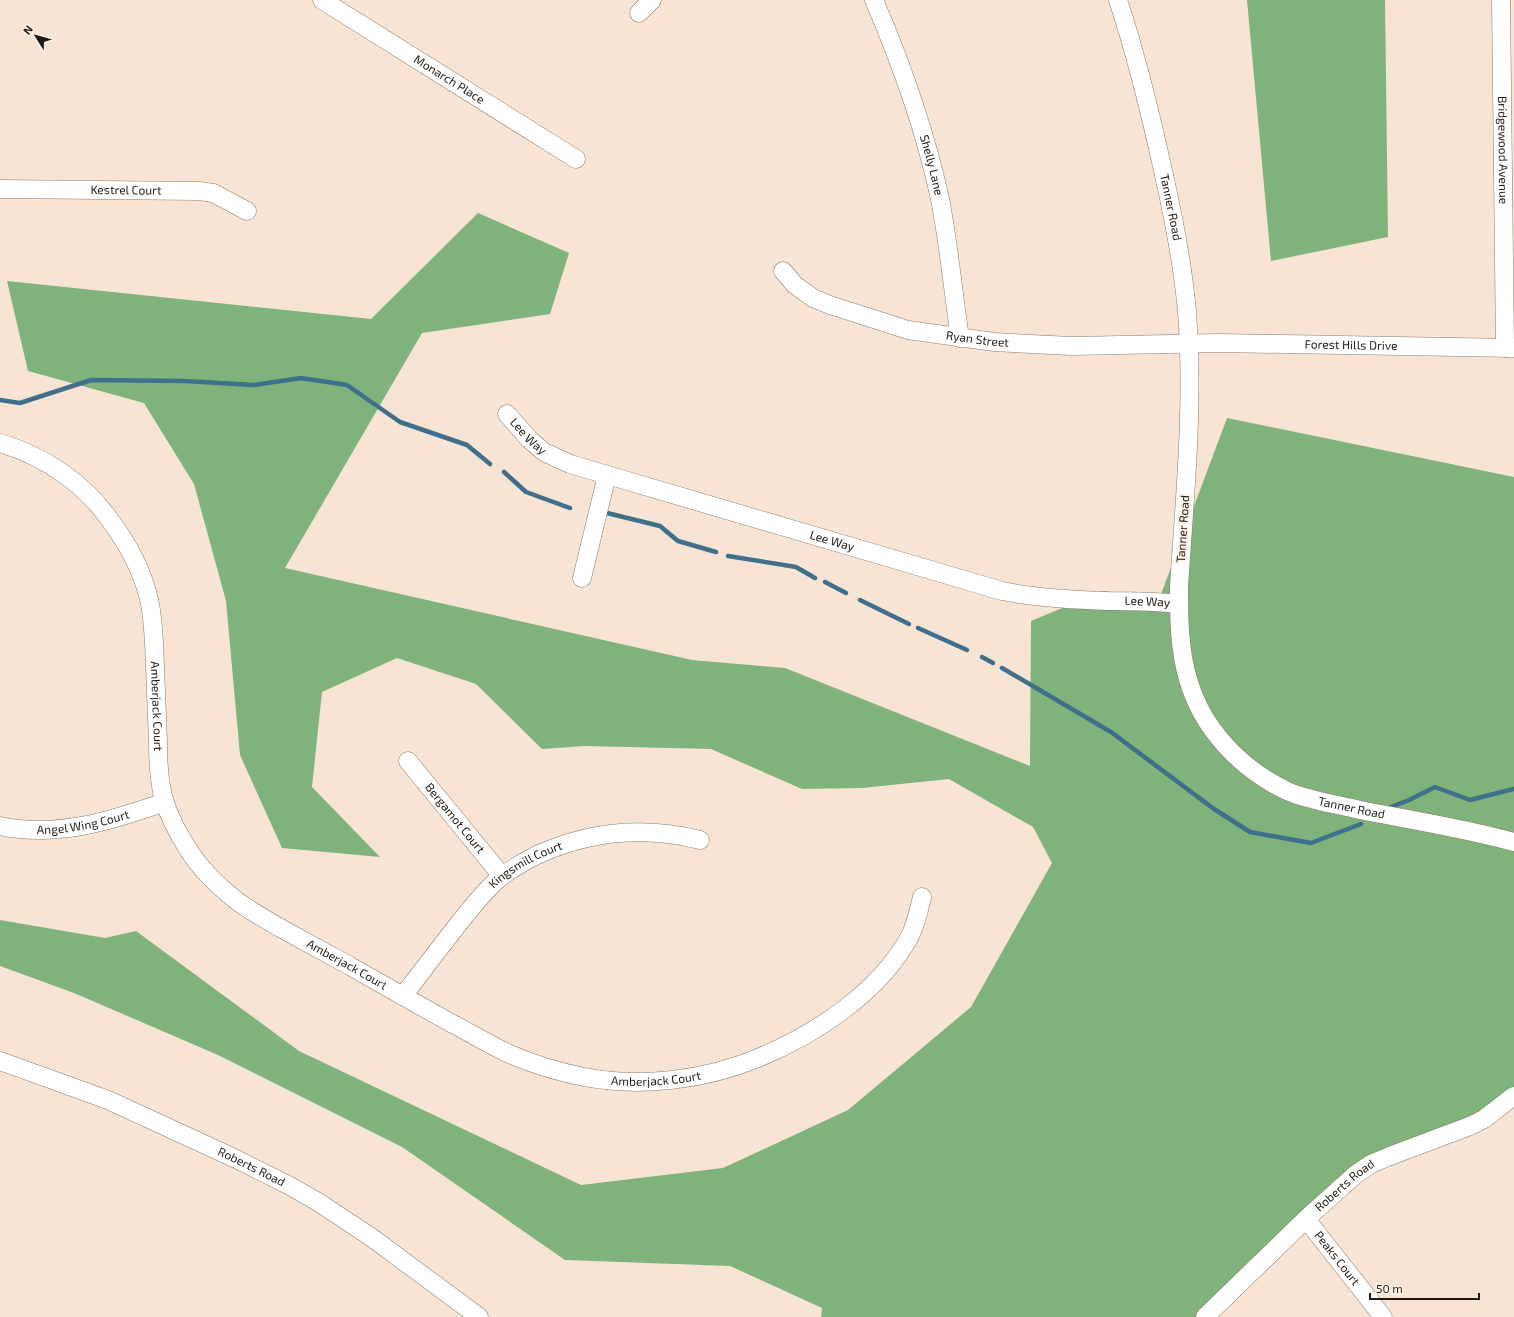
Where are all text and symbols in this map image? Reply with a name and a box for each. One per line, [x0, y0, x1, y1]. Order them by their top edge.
north arrow [16, 16, 56, 56]
text: N [20, 23, 35, 37]
street label: Monarch Place [412, 51, 488, 106]
street label: Bridgewood Avenue [1496, 96, 1511, 204]
street label: Shelly Lane [918, 133, 947, 196]
street label: Tanner Road [1158, 172, 1185, 242]
street label: Kestrel Court [90, 182, 162, 197]
street label: Ryan Street [945, 327, 1010, 349]
street label: Forest Hills Drive [1304, 336, 1398, 352]
street label: Lee Way [508, 415, 550, 457]
street label: Tanner Road [1173, 495, 1191, 563]
street label: Lee Way [808, 527, 857, 553]
street label: Lee Way [1124, 593, 1171, 609]
street label: Amberjack Court [149, 661, 166, 752]
street label: Bergamot Court [423, 780, 489, 856]
street label: Tanner Road [1317, 793, 1386, 821]
street label: Angel Wing Court [37, 806, 131, 836]
street label: Kingsmill Court [485, 837, 564, 890]
street label: Amberjack Court [305, 936, 391, 992]
street label: Amberjack Court [611, 1067, 702, 1089]
street label: Roberts Road [216, 1144, 288, 1188]
street label: Roberts Road [1312, 1156, 1377, 1214]
street label: Peaks Court [1312, 1228, 1363, 1288]
scale bar [1370, 1275, 1479, 1301]
text: 50 m [1376, 1281, 1403, 1295]

